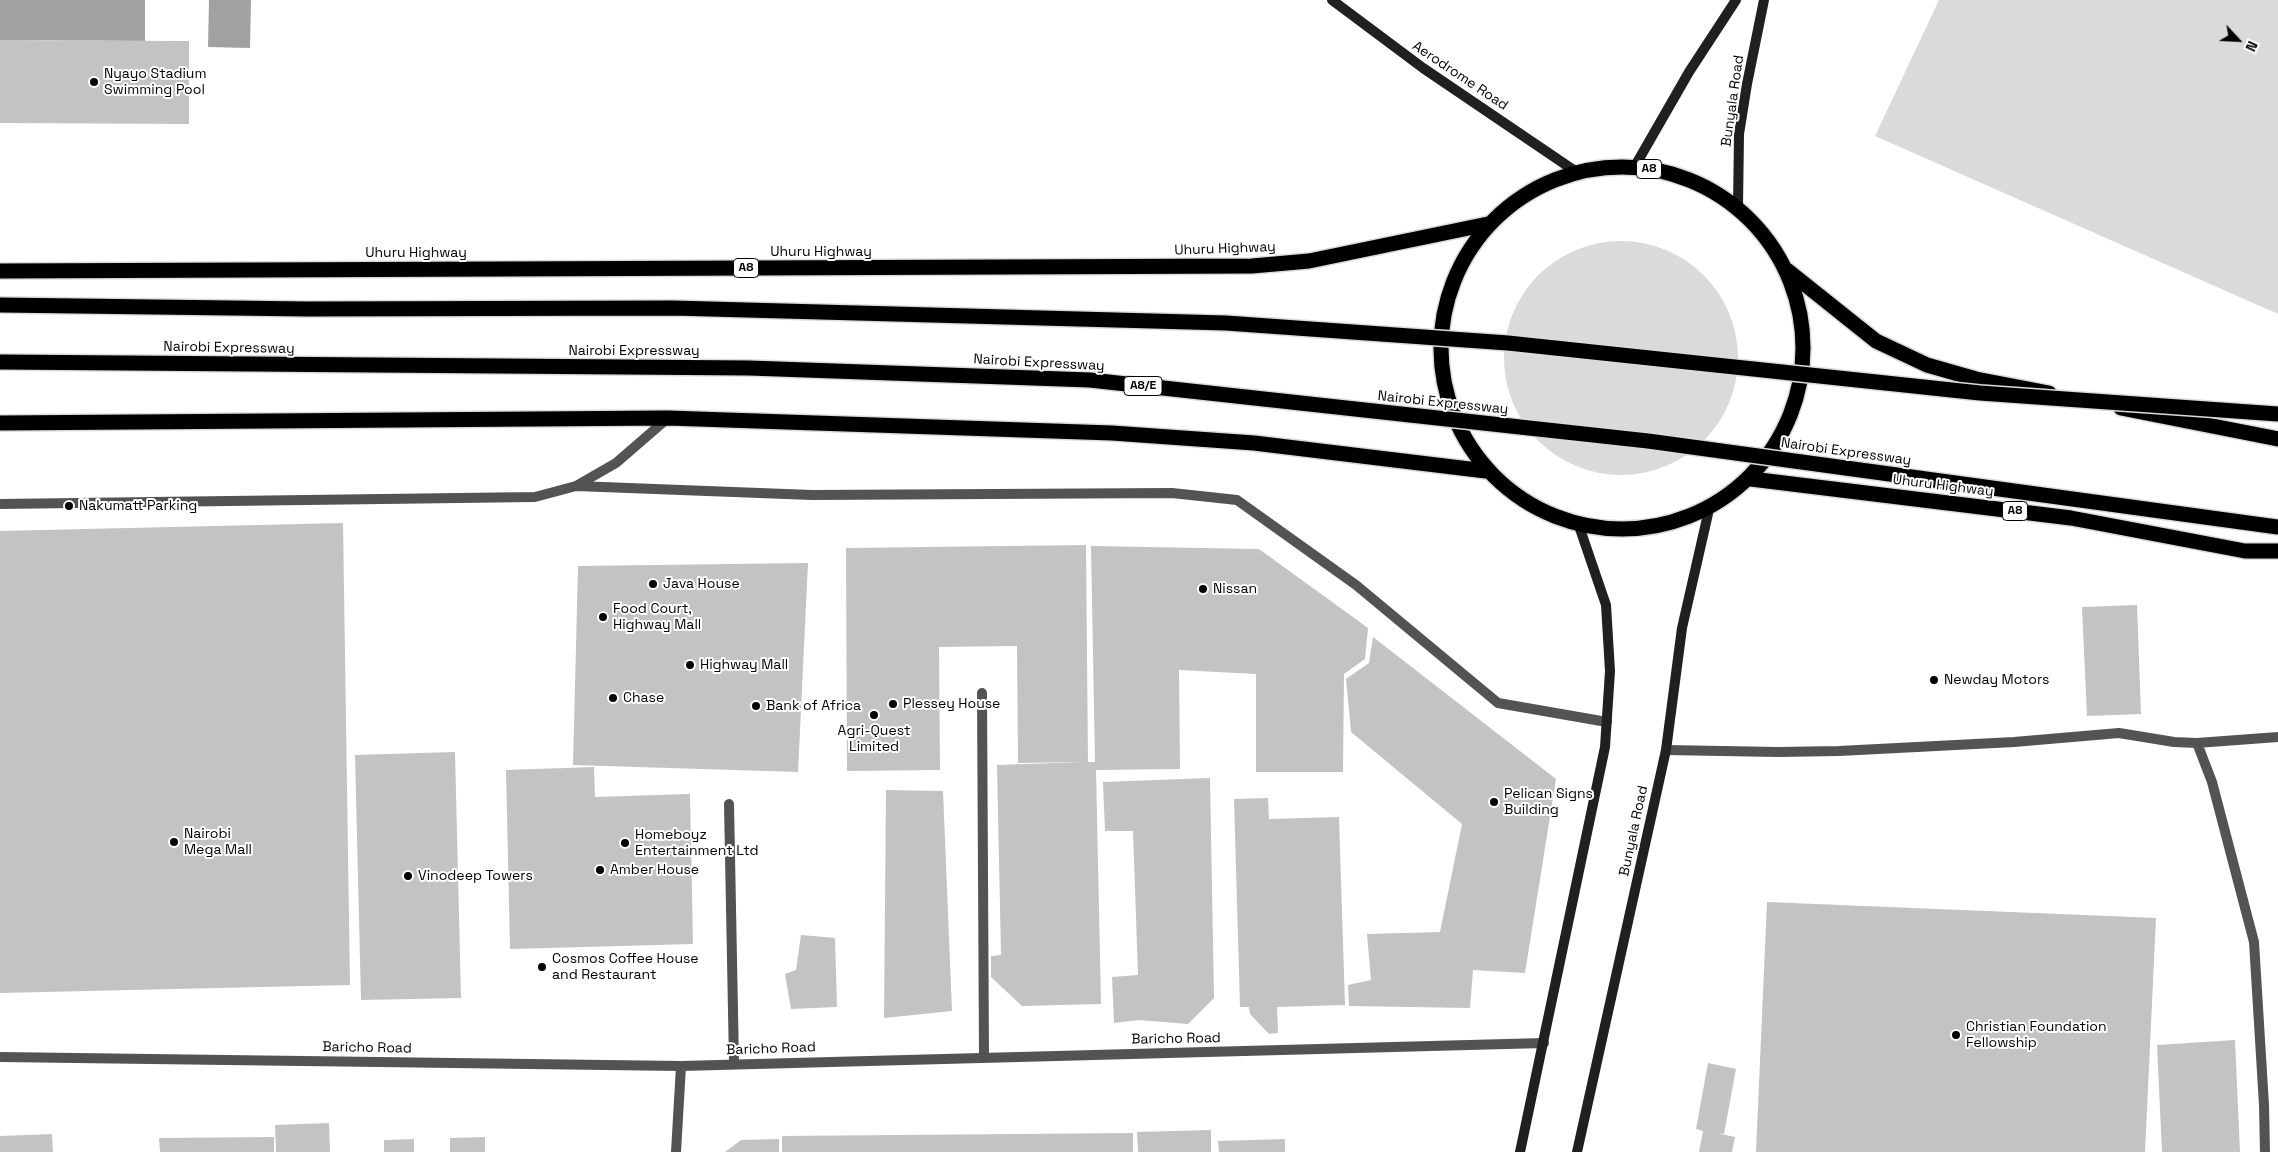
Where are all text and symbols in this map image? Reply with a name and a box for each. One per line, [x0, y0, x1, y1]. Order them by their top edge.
north arrow [2213, 15, 2263, 65]
street label: Aerodrome Road [1409, 38, 1511, 114]
text: N [2241, 38, 2262, 54]
street label: Bunyala Road [1718, 54, 1748, 148]
place label: Nyayo Stadium Swimming Pool [104, 66, 206, 98]
marker: Nyayo Stadium Swimming Pool [88, 76, 100, 88]
road number: A8 [1636, 160, 1662, 178]
street label: Uhuru Highway [1174, 239, 1276, 259]
street label: Uhuru Highway [770, 244, 872, 260]
street label: Uhuru Highway [365, 245, 467, 261]
road number: A8 [734, 258, 758, 278]
street label: Nairobi Expressway [163, 338, 295, 358]
street label: Nairobi Expressway [568, 343, 700, 359]
street label: Nairobi Expressway [973, 351, 1105, 375]
road number: A8/E [1124, 376, 1162, 396]
street label: Nairobi Expressway [1377, 388, 1509, 418]
street label: Nairobi Expressway [1780, 435, 1912, 469]
street label: Uhuru Highway [1892, 471, 1994, 501]
place label: Nakumatt Parking [79, 498, 197, 514]
marker: Nakumatt Parking [63, 500, 75, 512]
road number: A8 [2002, 502, 2028, 520]
place label: Java House [663, 576, 740, 592]
marker: Java House [647, 578, 659, 590]
place label: Nissan [1213, 581, 1257, 597]
marker: Nissan [1197, 583, 1209, 595]
place label: Food Court, Highway Mall [613, 601, 701, 634]
marker: Food Court, Highway Mall [597, 611, 609, 623]
place label: Highway Mall [700, 657, 788, 673]
marker: Highway Mall [684, 659, 696, 671]
place label: Newday Motors [1944, 672, 2049, 688]
marker: Newday Motors [1928, 674, 1940, 686]
place label: Chase [623, 690, 664, 706]
marker: Chase [607, 692, 619, 704]
place label: Plessey House [903, 696, 1000, 712]
place label: Bank of Africa [766, 698, 861, 714]
marker: Plessey House [887, 698, 899, 710]
marker: Bank of Africa [750, 700, 762, 712]
marker: Agri-Quest Limited [868, 709, 880, 721]
place label: Agri-Quest Limited [838, 723, 910, 756]
street label: Bunyala Road [1616, 784, 1652, 878]
place label: Pelican Signs Building [1504, 786, 1593, 819]
marker: Pelican Signs Building [1488, 796, 1500, 808]
place label: Nairobi Mega Mall [184, 826, 252, 859]
place label: Homeboyz Entertainment Ltd [635, 827, 758, 860]
marker: Nairobi Mega Mall [168, 836, 180, 848]
marker: Homeboyz Entertainment Ltd [619, 837, 631, 849]
place label: Amber House [610, 862, 699, 878]
marker: Amber House [594, 864, 606, 876]
place label: Vinodeep Towers [418, 868, 533, 884]
marker: Vinodeep Towers [402, 870, 414, 882]
place label: Cosmos Coffee House and Restaurant [552, 951, 699, 984]
marker: Cosmos Coffee House and Restaurant [536, 961, 548, 973]
place label: Christian Foundation Fellowship [1966, 1019, 2107, 1052]
marker: Christian Foundation Fellowship [1950, 1029, 1962, 1041]
street label: Baricho Road [1131, 1030, 1221, 1048]
street label: Baricho Road [322, 1039, 412, 1057]
street label: Baricho Road [726, 1039, 816, 1059]

